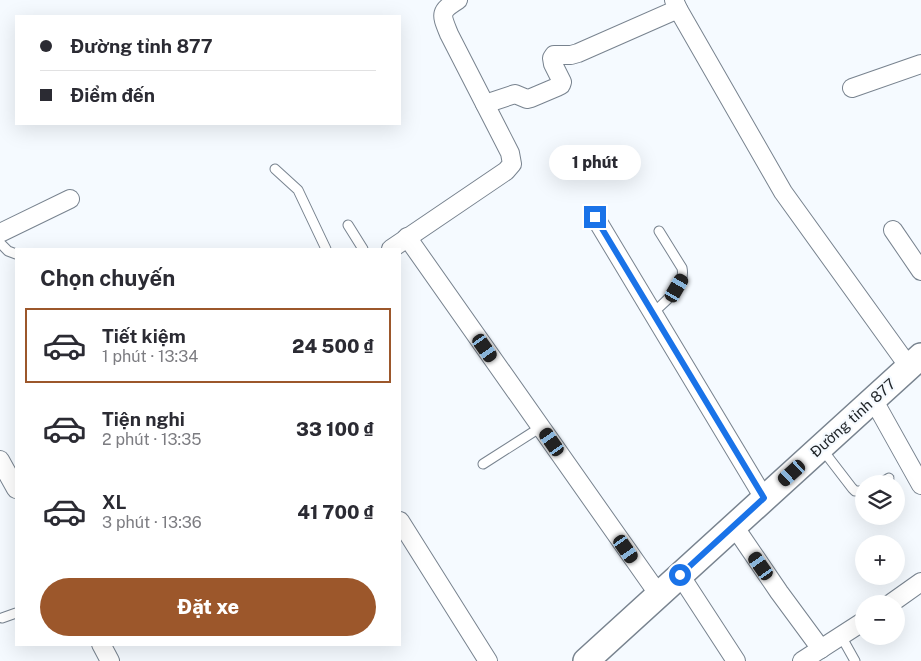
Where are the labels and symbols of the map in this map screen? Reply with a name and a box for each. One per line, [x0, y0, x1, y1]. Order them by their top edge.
callout: 1 phút [549, 144, 641, 180]
route end [584, 206, 606, 228]
car [663, 271, 690, 305]
car [470, 331, 499, 365]
street label: Đường tỉnh 877 [807, 375, 899, 460]
car [537, 425, 566, 459]
car [775, 457, 808, 489]
car [611, 532, 640, 566]
car [746, 549, 775, 583]
route start [669, 564, 691, 586]

